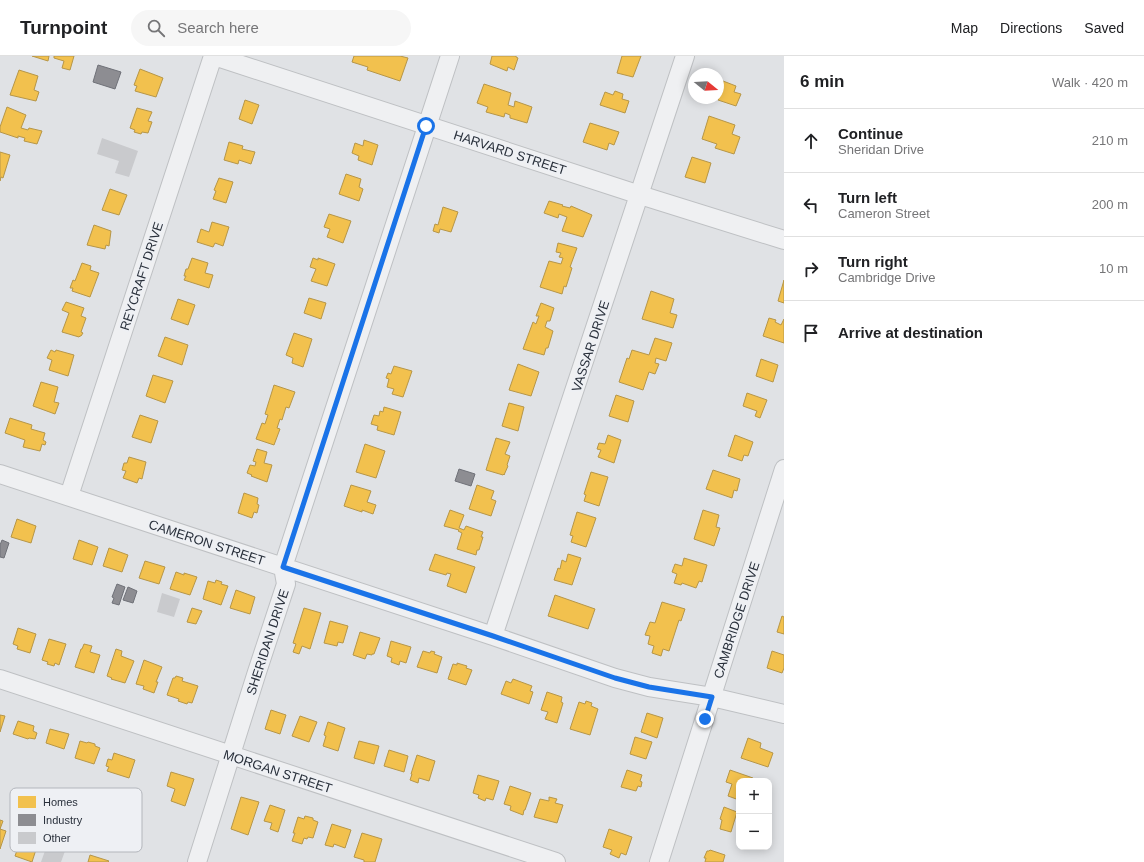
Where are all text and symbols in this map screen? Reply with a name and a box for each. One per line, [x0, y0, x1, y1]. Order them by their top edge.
search box [131, 10, 411, 46]
text: Turnpoint [20, 17, 107, 38]
icon: search [145, 17, 167, 39]
text: Search here [177, 19, 259, 36]
text: Map [951, 20, 978, 36]
text: Directions [1000, 20, 1062, 36]
text: Saved [1084, 20, 1124, 36]
north arrow [688, 68, 724, 104]
text: 6 min [800, 72, 844, 91]
text: Walk · 420 m [1052, 75, 1128, 90]
route start [417, 117, 435, 135]
text: Continue [838, 125, 903, 142]
street label: HARVARD STREET [452, 127, 568, 178]
icon: ahead [800, 130, 822, 152]
text: 210 m [1092, 133, 1128, 148]
text: Sheridan Drive [838, 142, 924, 157]
text: Turn left [838, 189, 897, 206]
icon: left [800, 194, 822, 216]
text: 200 m [1092, 197, 1128, 212]
text: Cameron Street [838, 206, 930, 221]
street label: REYCRAFT DRIVE [117, 220, 166, 332]
text: Turn right [838, 253, 908, 270]
icon: right [800, 258, 822, 280]
text: 10 m [1099, 261, 1128, 276]
text: Cambridge Drive [838, 270, 936, 285]
street label: VASSAR DRIVE [569, 298, 612, 394]
icon: arrive [800, 322, 822, 344]
text: Arrive at destination [838, 324, 983, 341]
street label: CAMERON STREET [147, 517, 267, 568]
street label: CAMBRIDGE DRIVE [710, 559, 763, 681]
street label: SHERIDAN DRIVE [243, 587, 292, 697]
route end [696, 710, 714, 728]
street label: MORGAN STREET [222, 747, 334, 796]
map controls [736, 778, 772, 850]
button: + [736, 778, 772, 814]
legend [10, 788, 142, 852]
text: Homes [43, 796, 78, 808]
text: Industry [43, 814, 83, 826]
button: − [736, 814, 772, 850]
text: Other [43, 832, 71, 844]

